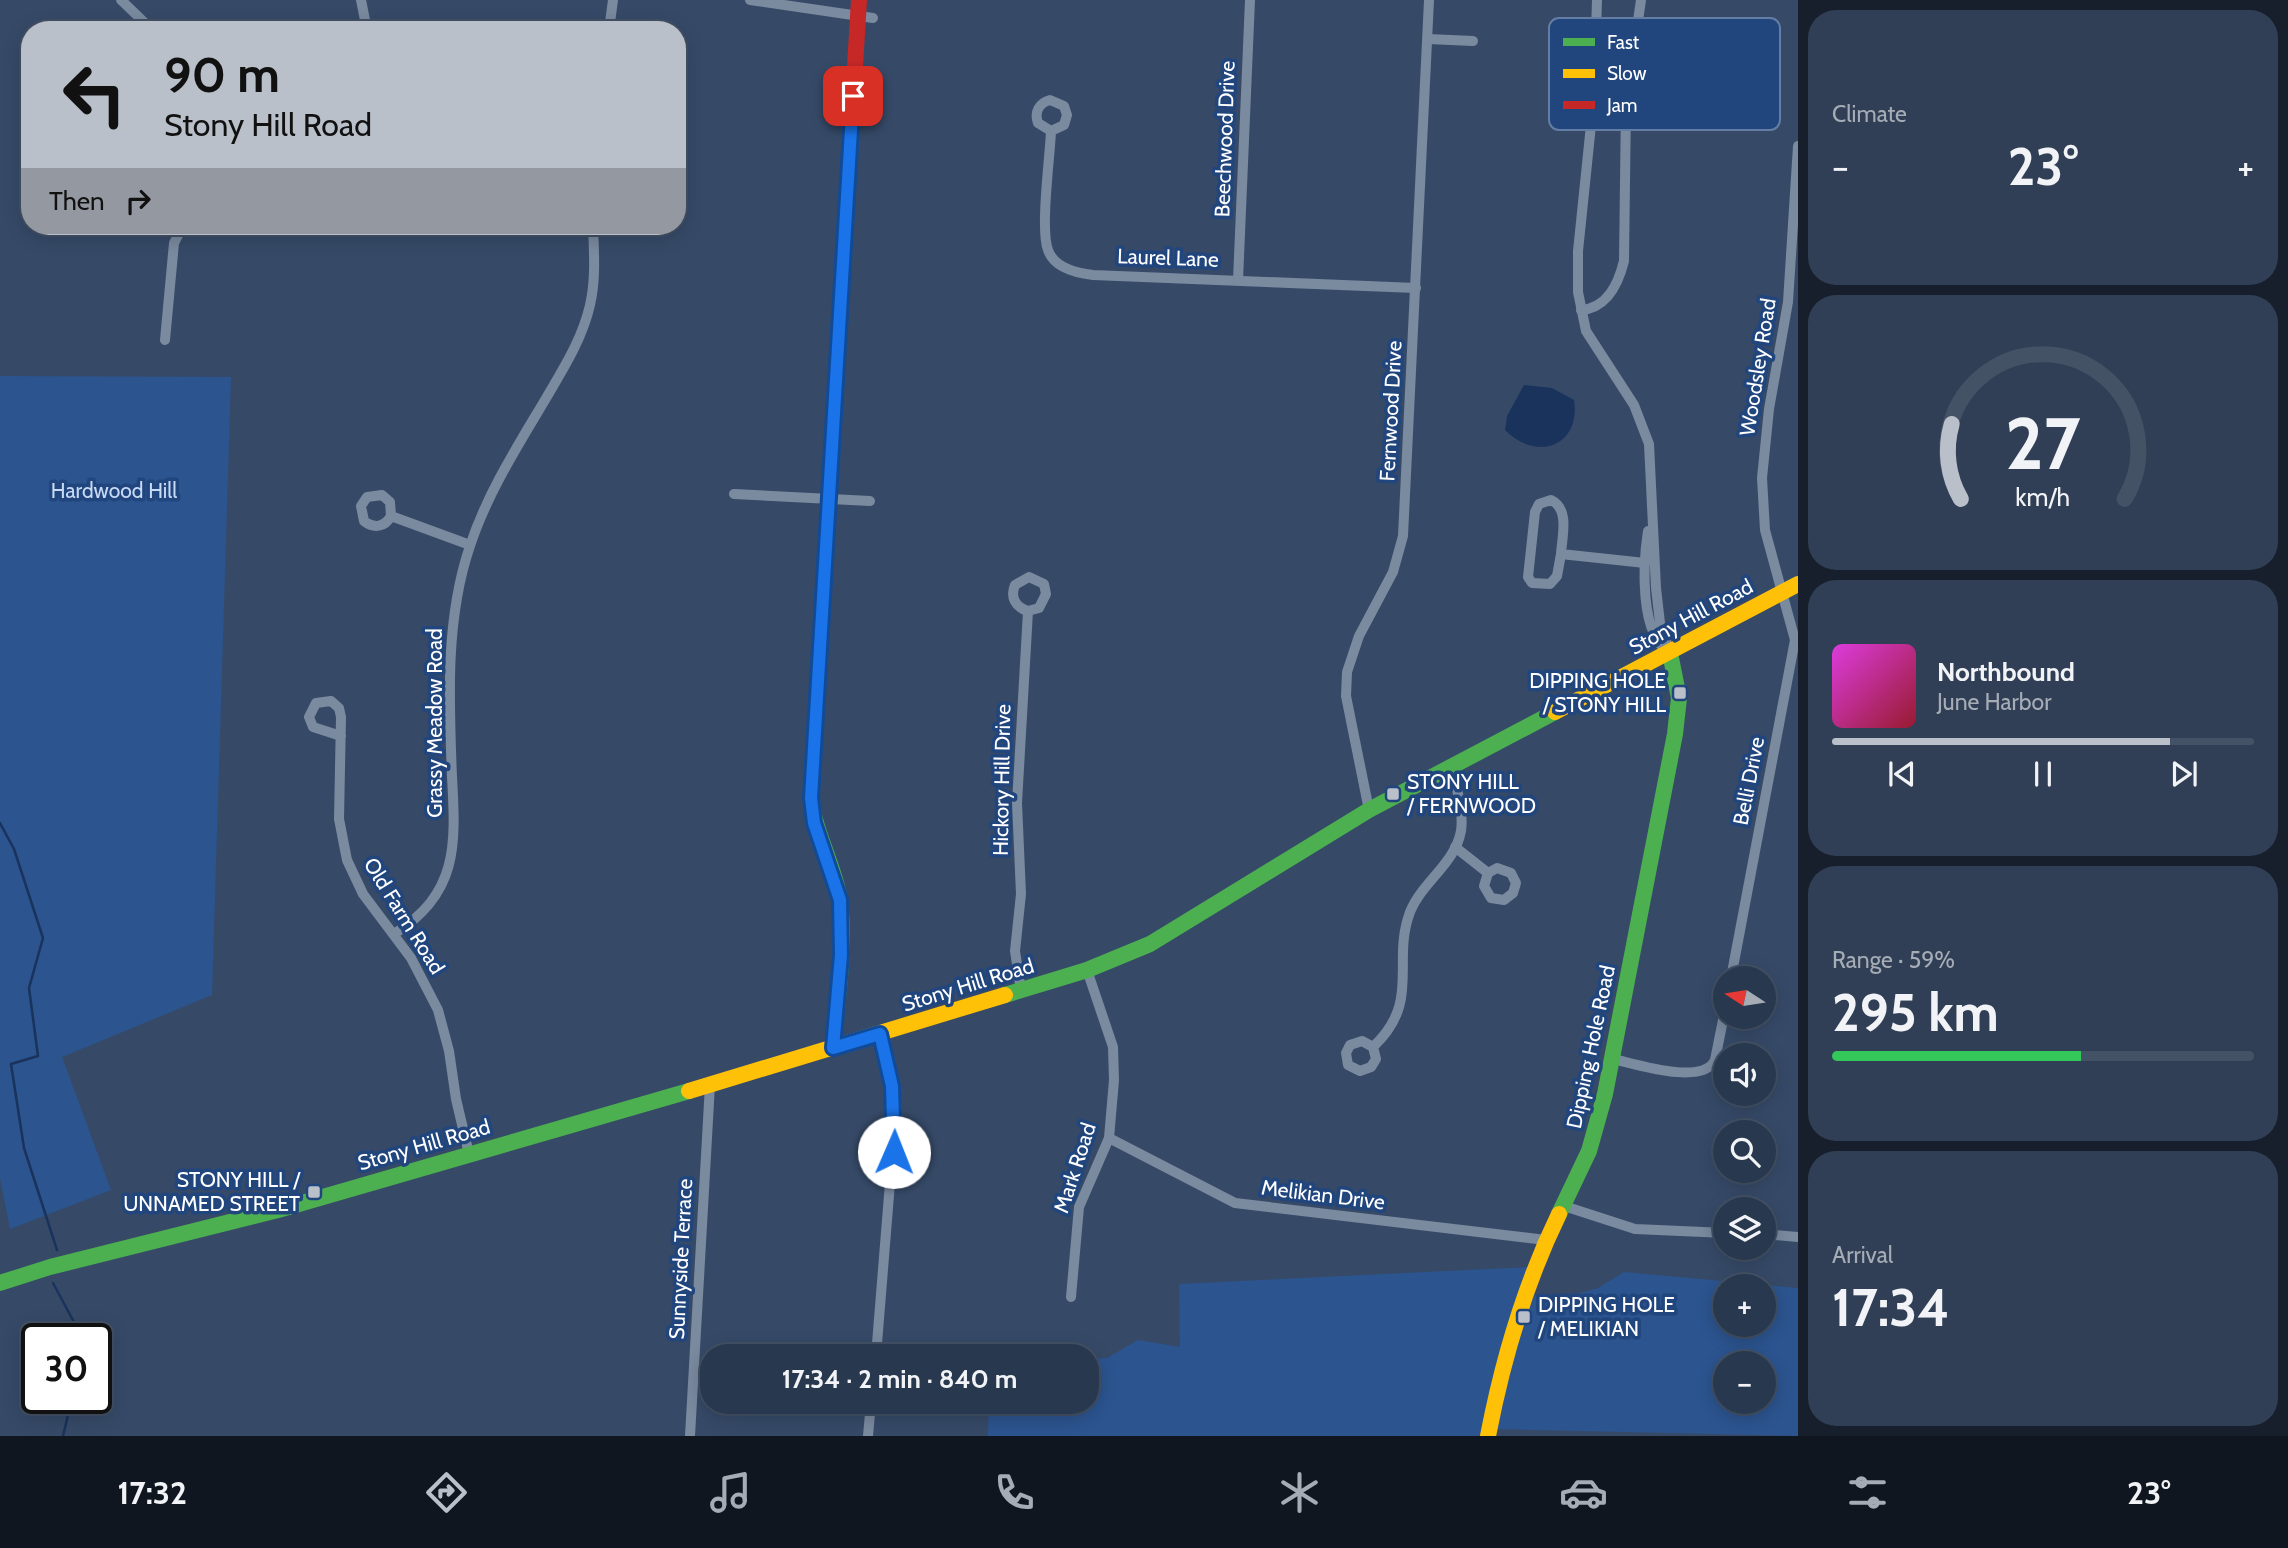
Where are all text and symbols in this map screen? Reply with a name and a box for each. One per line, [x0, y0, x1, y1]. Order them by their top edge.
legend [1549, 18, 1780, 130]
text: Fast [1607, 31, 1640, 54]
text: 90 m [164, 45, 280, 104]
icon: left [49, 49, 140, 140]
street label: Beechwood Drive [1209, 60, 1240, 218]
text: Slow [1607, 62, 1647, 85]
pin [823, 66, 883, 126]
icon: arrive [834, 77, 872, 115]
text: Jam [1606, 94, 1637, 117]
text: Climate [1832, 100, 1907, 128]
text: Stony Hill Road [164, 105, 372, 144]
text: 23° [2008, 135, 2078, 198]
text: − [1832, 143, 1849, 190]
text: + [2237, 143, 2254, 190]
icon: right [119, 182, 157, 220]
text: Then [49, 185, 105, 217]
street label: Laurel Lane [1117, 243, 1219, 272]
street label: Woodsley Road [1734, 296, 1781, 437]
street label: Fernwood Drive [1374, 340, 1407, 482]
text: 27 [2005, 399, 2081, 487]
park label: Hardwood Hill [51, 478, 177, 503]
text: km/h [2016, 482, 2070, 512]
street label: Stony Hill Road [1625, 573, 1757, 660]
street label: Grassy Meadow Road [422, 628, 447, 818]
text: Northbound [1937, 656, 2075, 688]
place label: DIPPING HOLE / STONY HILL [1529, 668, 1666, 717]
marker: DIPPING HOLE / STONY HILL [1672, 685, 1688, 701]
text: June Harbor [1937, 688, 2051, 716]
street label: Hickory Hill Drive [988, 704, 1015, 856]
street label: Belli Drive [1728, 734, 1769, 827]
icon: previous [1883, 755, 1921, 793]
icon: pause [2024, 755, 2062, 793]
icon: next [2165, 755, 2203, 793]
place label: STONY HILL / FERNWOOD [1406, 769, 1536, 818]
marker: STONY HILL / FERNWOOD [1385, 786, 1401, 802]
street label: Old Farm Road [359, 853, 450, 979]
text: Range · 59% [1832, 946, 1955, 974]
street label: Stony Hill Road [899, 953, 1037, 1016]
street label: Dipping Hole Road [1561, 963, 1620, 1131]
north arrow [1713, 966, 1776, 1029]
map controls [1713, 966, 1776, 1414]
text: 295 km [1832, 981, 1999, 1044]
button: sound [1713, 1043, 1776, 1106]
street label: Stony Hill Road [355, 1114, 493, 1175]
position arrow [857, 1115, 931, 1189]
street label: Mark Road [1048, 1120, 1101, 1216]
button: search [1713, 1120, 1776, 1183]
place label: STONY HILL / UNNAMED STREET [123, 1167, 301, 1216]
street label: Melikian Drive [1260, 1175, 1387, 1215]
street label: Sunnyside Terrace [664, 1178, 697, 1340]
marker: STONY HILL / UNNAMED STREET [306, 1184, 322, 1200]
button: layers [1713, 1197, 1776, 1260]
text: Arrival [1832, 1241, 1893, 1269]
button: + [1713, 1274, 1776, 1337]
text: 17:34 [1832, 1276, 1950, 1339]
place label: DIPPING HOLE / MELIKIAN [1537, 1292, 1675, 1341]
marker: DIPPING HOLE / MELIKIAN [1516, 1309, 1532, 1325]
speed limit sign: 30 [21, 1323, 112, 1414]
button: − [1713, 1351, 1776, 1414]
text: 17:34 · 2 min · 840 m [782, 1363, 1017, 1395]
icon: directions [422, 1468, 471, 1517]
icon: music [706, 1468, 755, 1517]
icon: phone [990, 1468, 1039, 1517]
icon: climate [1275, 1468, 1324, 1517]
icon: car [1559, 1468, 1608, 1517]
icon: filters [1843, 1468, 1892, 1517]
text: 17:32 [118, 1473, 187, 1512]
text: 23° [2127, 1473, 2170, 1512]

